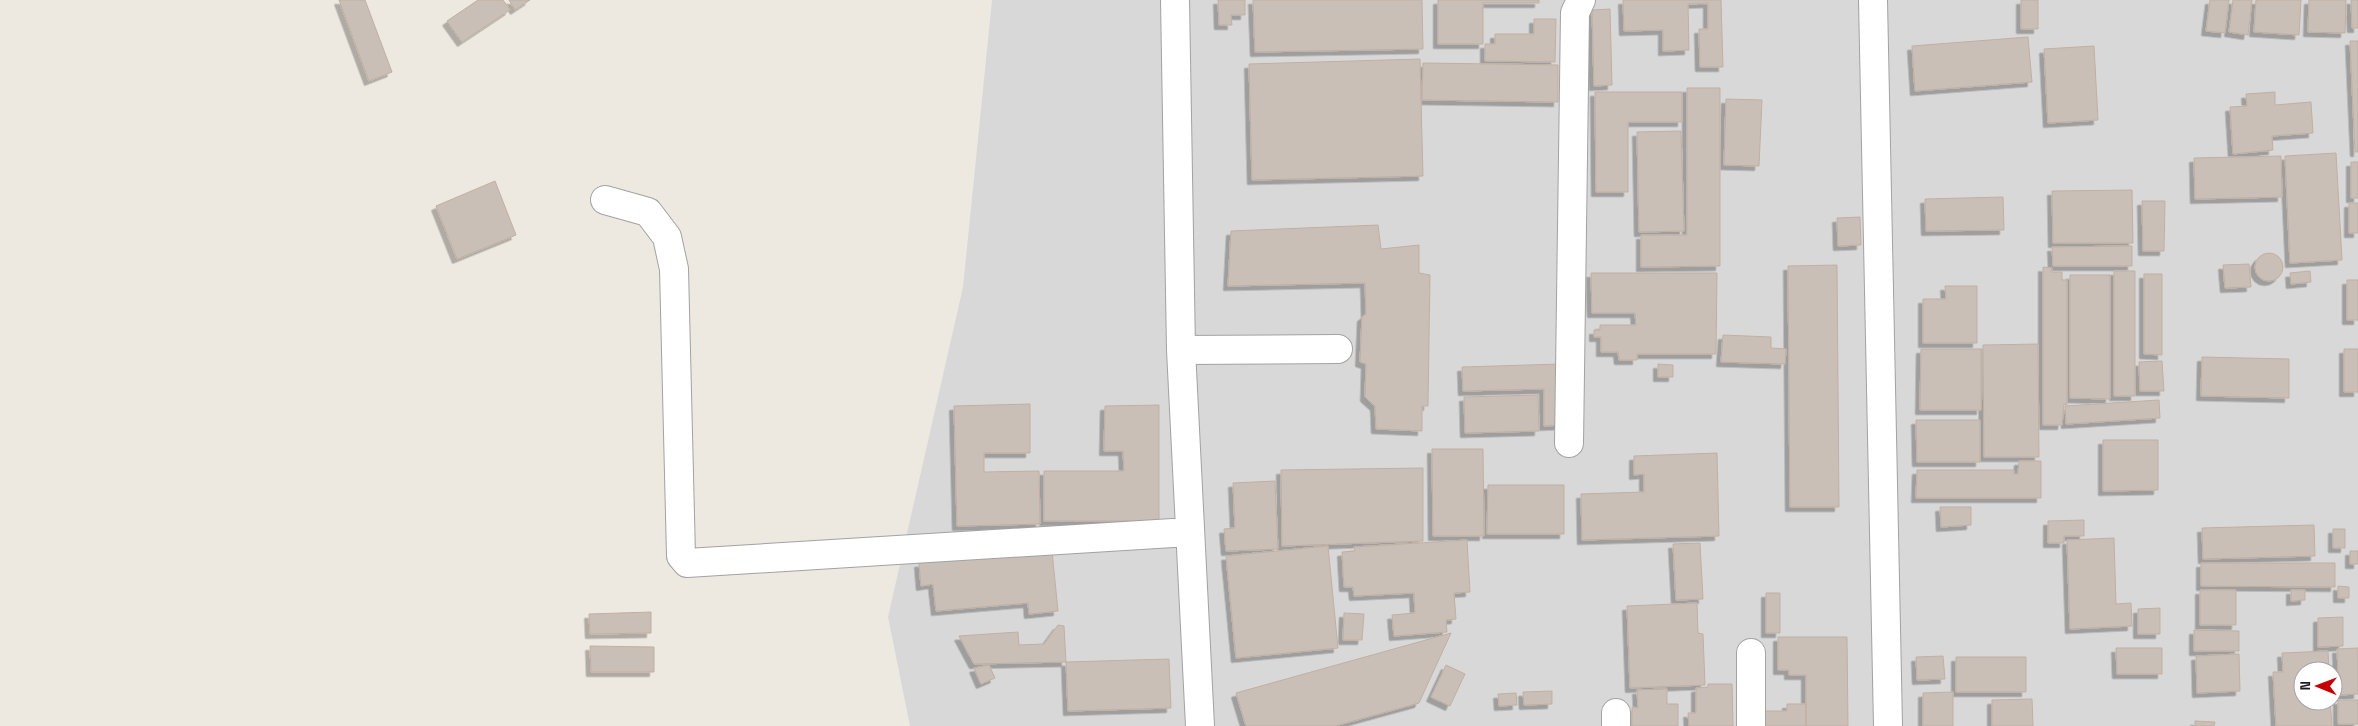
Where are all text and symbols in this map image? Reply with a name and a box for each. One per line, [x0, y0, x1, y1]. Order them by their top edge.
north arrow [2293, 661, 2343, 711]
text: N [2296, 681, 2314, 691]

